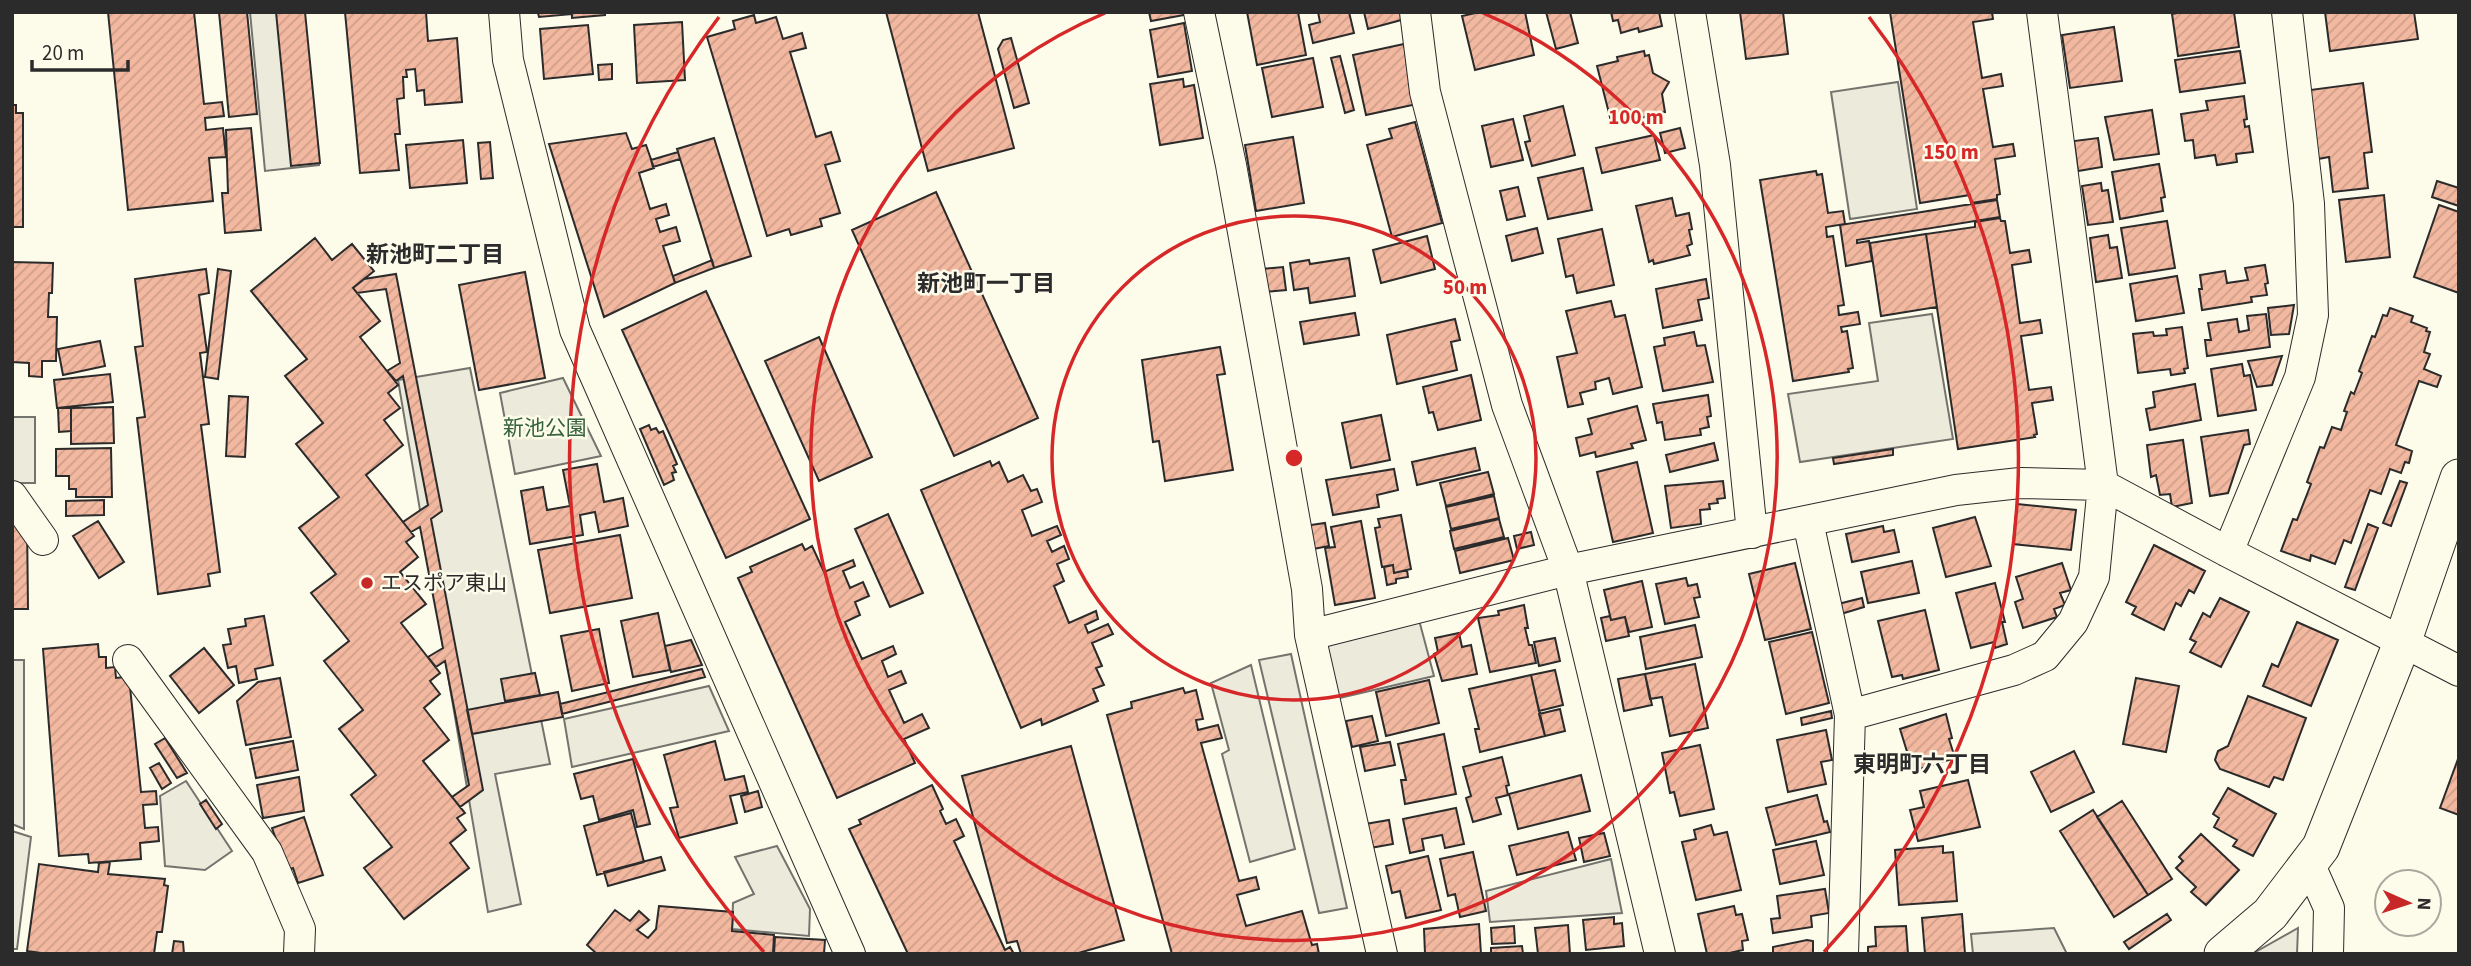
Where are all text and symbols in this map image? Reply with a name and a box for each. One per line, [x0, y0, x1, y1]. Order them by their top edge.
scale bar [32, 28, 128, 72]
text: 20 m [42, 38, 84, 68]
text: 100 m [1608, 102, 1664, 132]
text: 150 m [1923, 137, 1979, 167]
district label: 新池町二丁目 [366, 238, 504, 271]
district label: 新池町一丁目 [917, 267, 1055, 300]
text: 50 m [1443, 272, 1487, 302]
park label: 新池公園 [503, 413, 587, 443]
centre of rings [1282, 446, 1306, 470]
place label: エスポア東山 [381, 568, 507, 598]
marker: エスポア東山 [359, 575, 375, 591]
district label: 東明町六丁目 [1853, 748, 1991, 781]
north arrow [2373, 868, 2443, 938]
text: N [2410, 897, 2437, 911]

